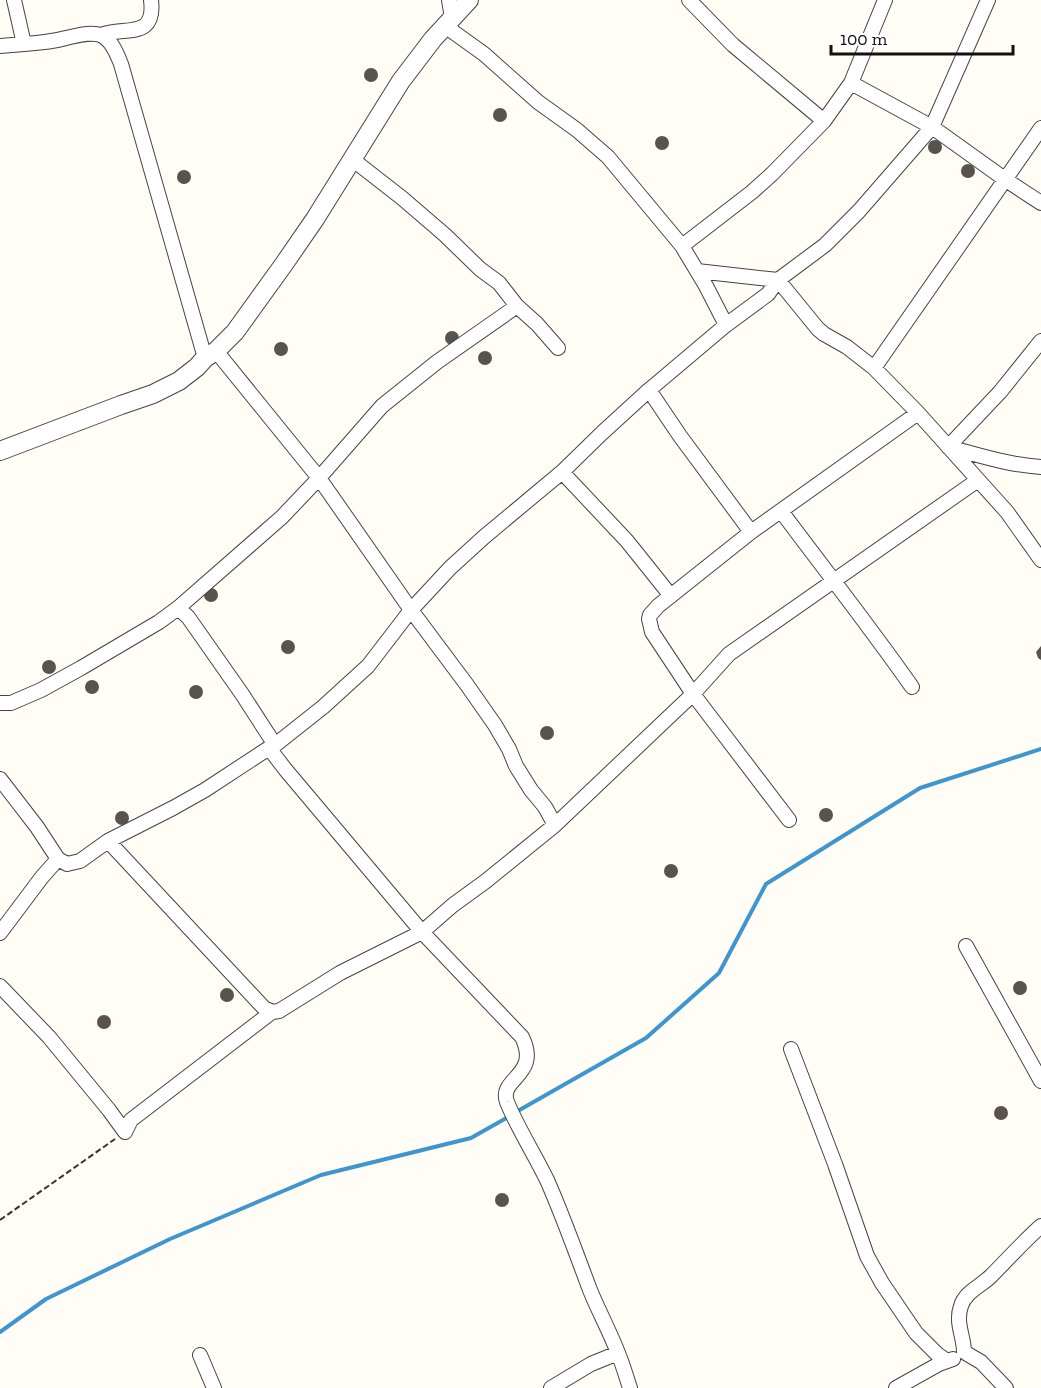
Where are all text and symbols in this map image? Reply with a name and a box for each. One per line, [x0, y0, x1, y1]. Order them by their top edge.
scale bar [831, 18, 1012, 56]
text: 100 m [840, 28, 888, 50]

